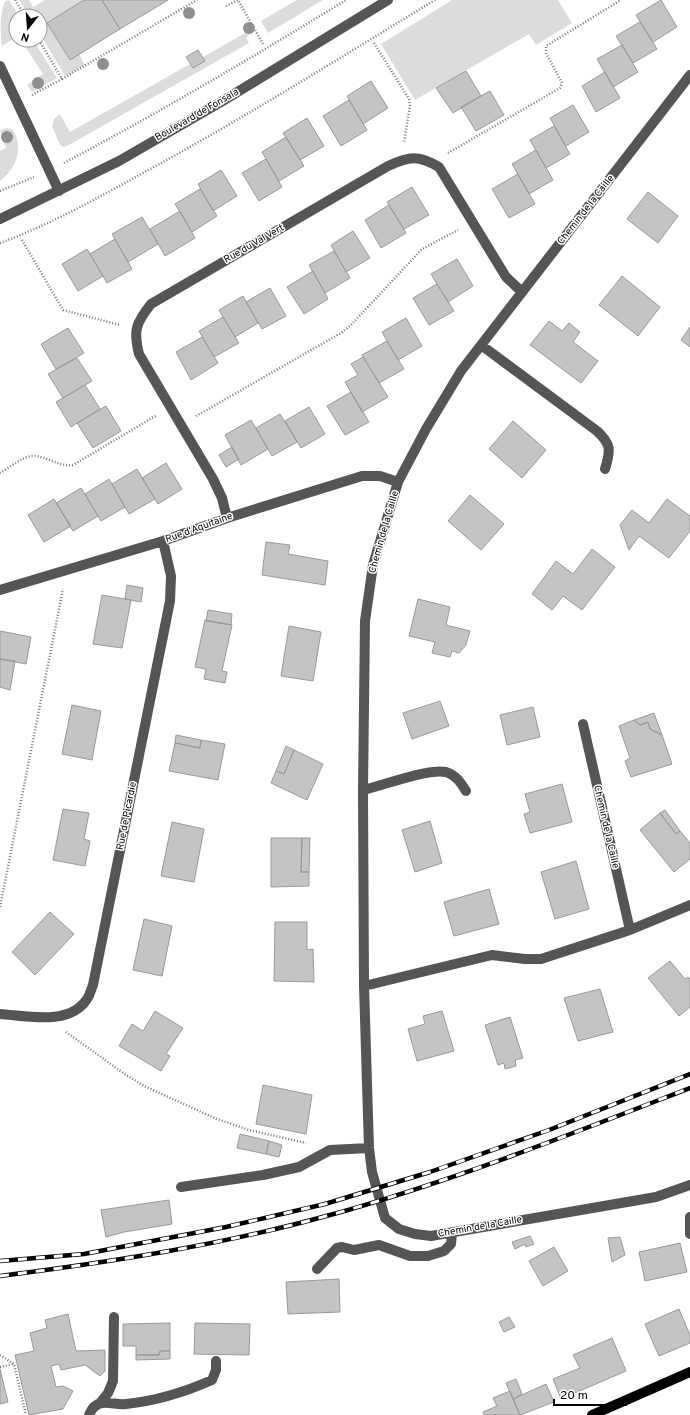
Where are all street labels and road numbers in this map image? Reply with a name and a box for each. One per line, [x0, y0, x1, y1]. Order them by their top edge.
street label: Boulevard de Fonsala [153, 86, 241, 144]
street label: Chemin de la Caille [555, 172, 617, 248]
street label: Rue du Val Vert [222, 221, 287, 267]
street label: Chemin de la Caille [366, 489, 402, 575]
street label: Rue d'Aquitaine [164, 510, 234, 546]
street label: Rue de Picardie [114, 781, 140, 851]
street label: Chemin de la Caille [590, 784, 622, 870]
street label: Chemin de la Caille [437, 1213, 523, 1241]

